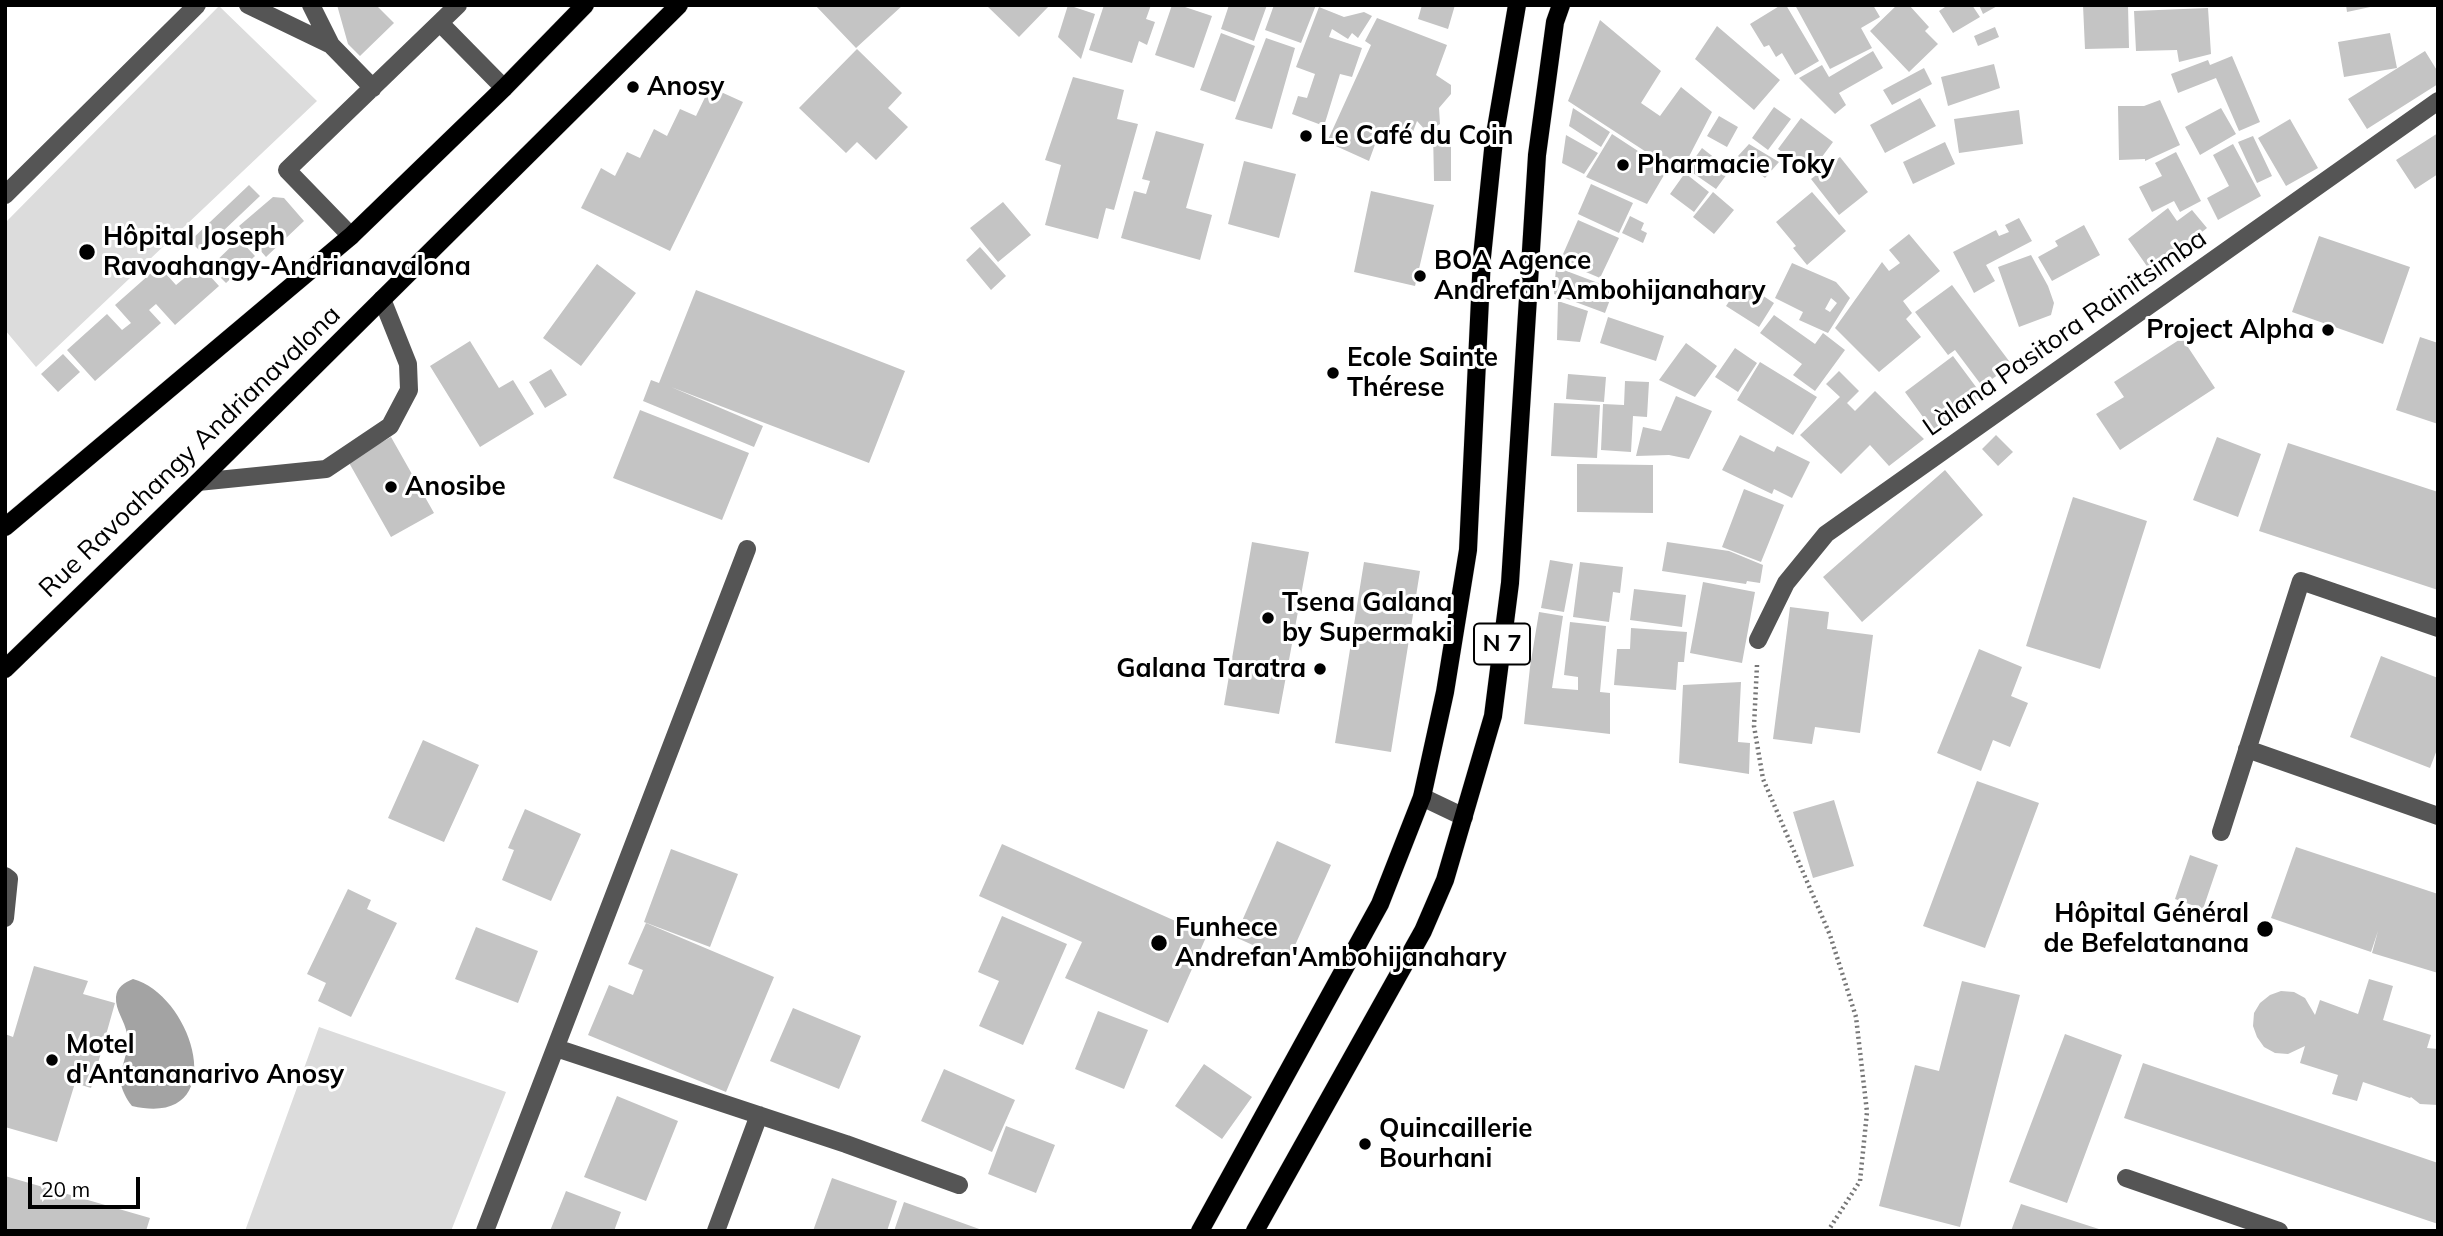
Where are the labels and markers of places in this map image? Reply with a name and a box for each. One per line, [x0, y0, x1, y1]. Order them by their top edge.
place label: Anosy [647, 71, 724, 103]
marker: Anosy [625, 79, 641, 95]
place label: Le Café du Coin [1320, 120, 1513, 152]
marker: Le Café du Coin [1298, 128, 1314, 144]
place label: Pharmacie Toky [1637, 149, 1835, 181]
marker: Pharmacie Toky [1615, 157, 1631, 173]
place label: Hôpital Joseph Ravoahangy-Andrianavalona [103, 221, 471, 282]
marker: Hôpital Joseph Ravoahangy-Andrianavalona [77, 242, 97, 262]
place label: BOA Agence Andrefan'Ambohijanahary [1434, 245, 1766, 306]
marker: BOA Agence Andrefan'Ambohijanahary [1412, 268, 1428, 284]
place label: Project Alpha [2146, 314, 2314, 346]
marker: Project Alpha [2320, 322, 2336, 338]
place label: Ecole Sainte Thérese [1347, 342, 1498, 404]
marker: Ecole Sainte Thérese [1325, 365, 1341, 381]
place label: Anosibe [405, 471, 506, 503]
marker: Anosibe [383, 479, 399, 495]
place label: Tsena Galana by Supermaki [1282, 587, 1453, 648]
marker: Tsena Galana by Supermaki [1260, 610, 1276, 626]
place label: Galana Taratra [1116, 653, 1306, 685]
marker: Galana Taratra [1312, 661, 1328, 677]
place label: Hôpital Général de Befelatanana [2043, 898, 2249, 960]
place label: Funhece Andrefan'Ambohijanahary [1175, 912, 1507, 974]
marker: Hôpital Général de Befelatanana [2255, 919, 2275, 939]
marker: Funhece Andrefan'Ambohijanahary [1149, 933, 1169, 953]
place label: Motel d'Antananarivo Anosy [66, 1029, 344, 1090]
marker: Motel d'Antananarivo Anosy [44, 1052, 60, 1068]
place label: Quincaillerie Bourhani [1379, 1113, 1532, 1174]
marker: Quincaillerie Bourhani [1357, 1136, 1373, 1152]

